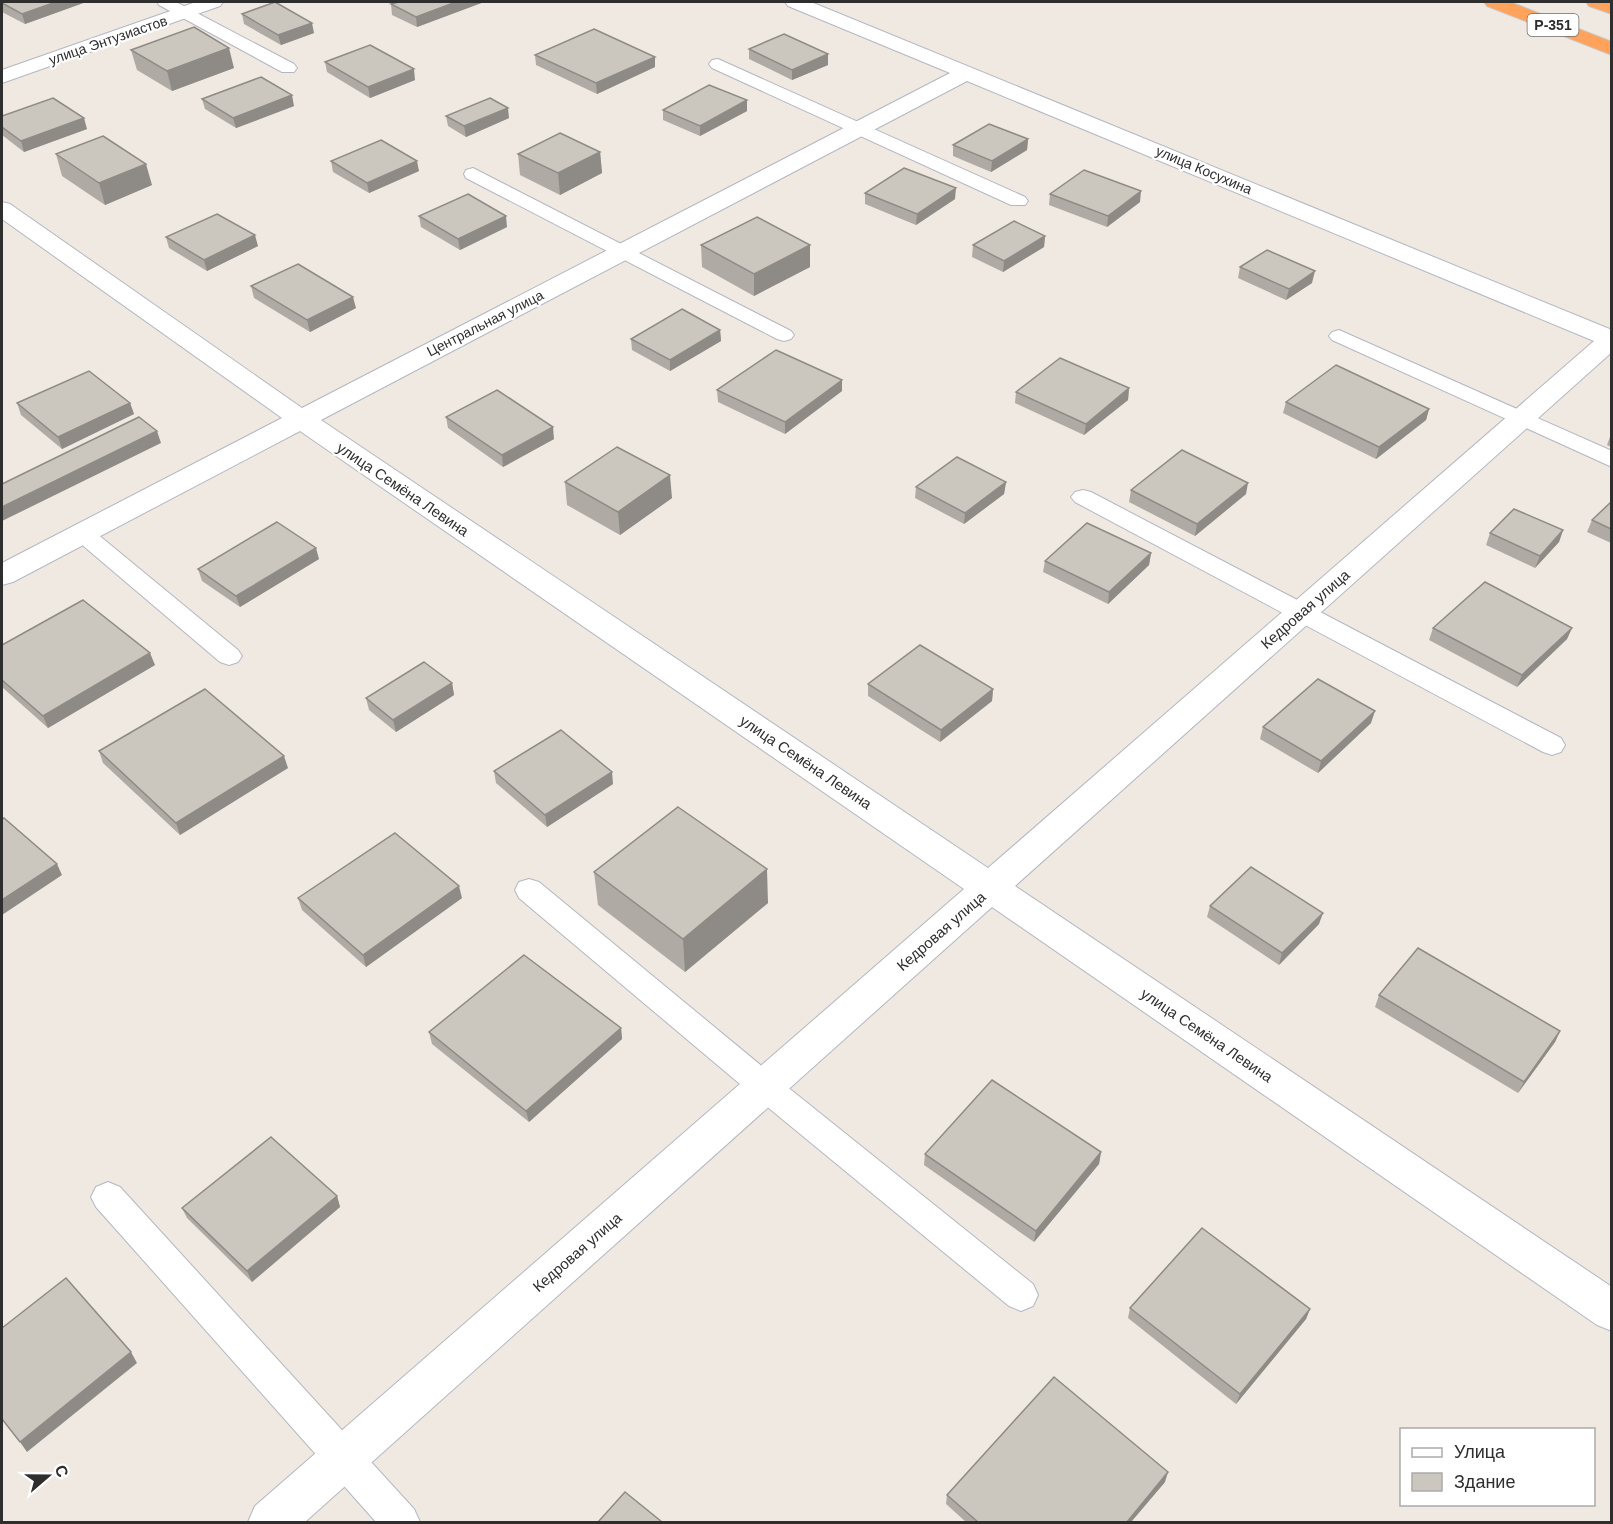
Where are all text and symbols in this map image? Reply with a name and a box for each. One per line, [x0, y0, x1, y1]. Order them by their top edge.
street label: улица Энтузиастов [47, 12, 169, 68]
road number: Р-351 [1528, 14, 1578, 36]
street label: улица Косухина [1154, 143, 1255, 198]
street label: Центральная улица [424, 287, 546, 359]
street label: улица Семёна Левина [334, 439, 473, 540]
street label: Кедровая улица [1257, 565, 1353, 652]
street label: улица Семёна Левина [737, 712, 876, 813]
street label: Кедровая улица [893, 887, 989, 974]
street label: улица Семёна Левина [1138, 985, 1277, 1086]
street label: Кедровая улица [529, 1208, 625, 1295]
legend [1400, 1428, 1595, 1506]
text: Улица [1454, 1442, 1506, 1462]
north arrow [18, 1446, 78, 1506]
text: С [52, 1463, 72, 1480]
text: Здание [1454, 1472, 1515, 1492]

